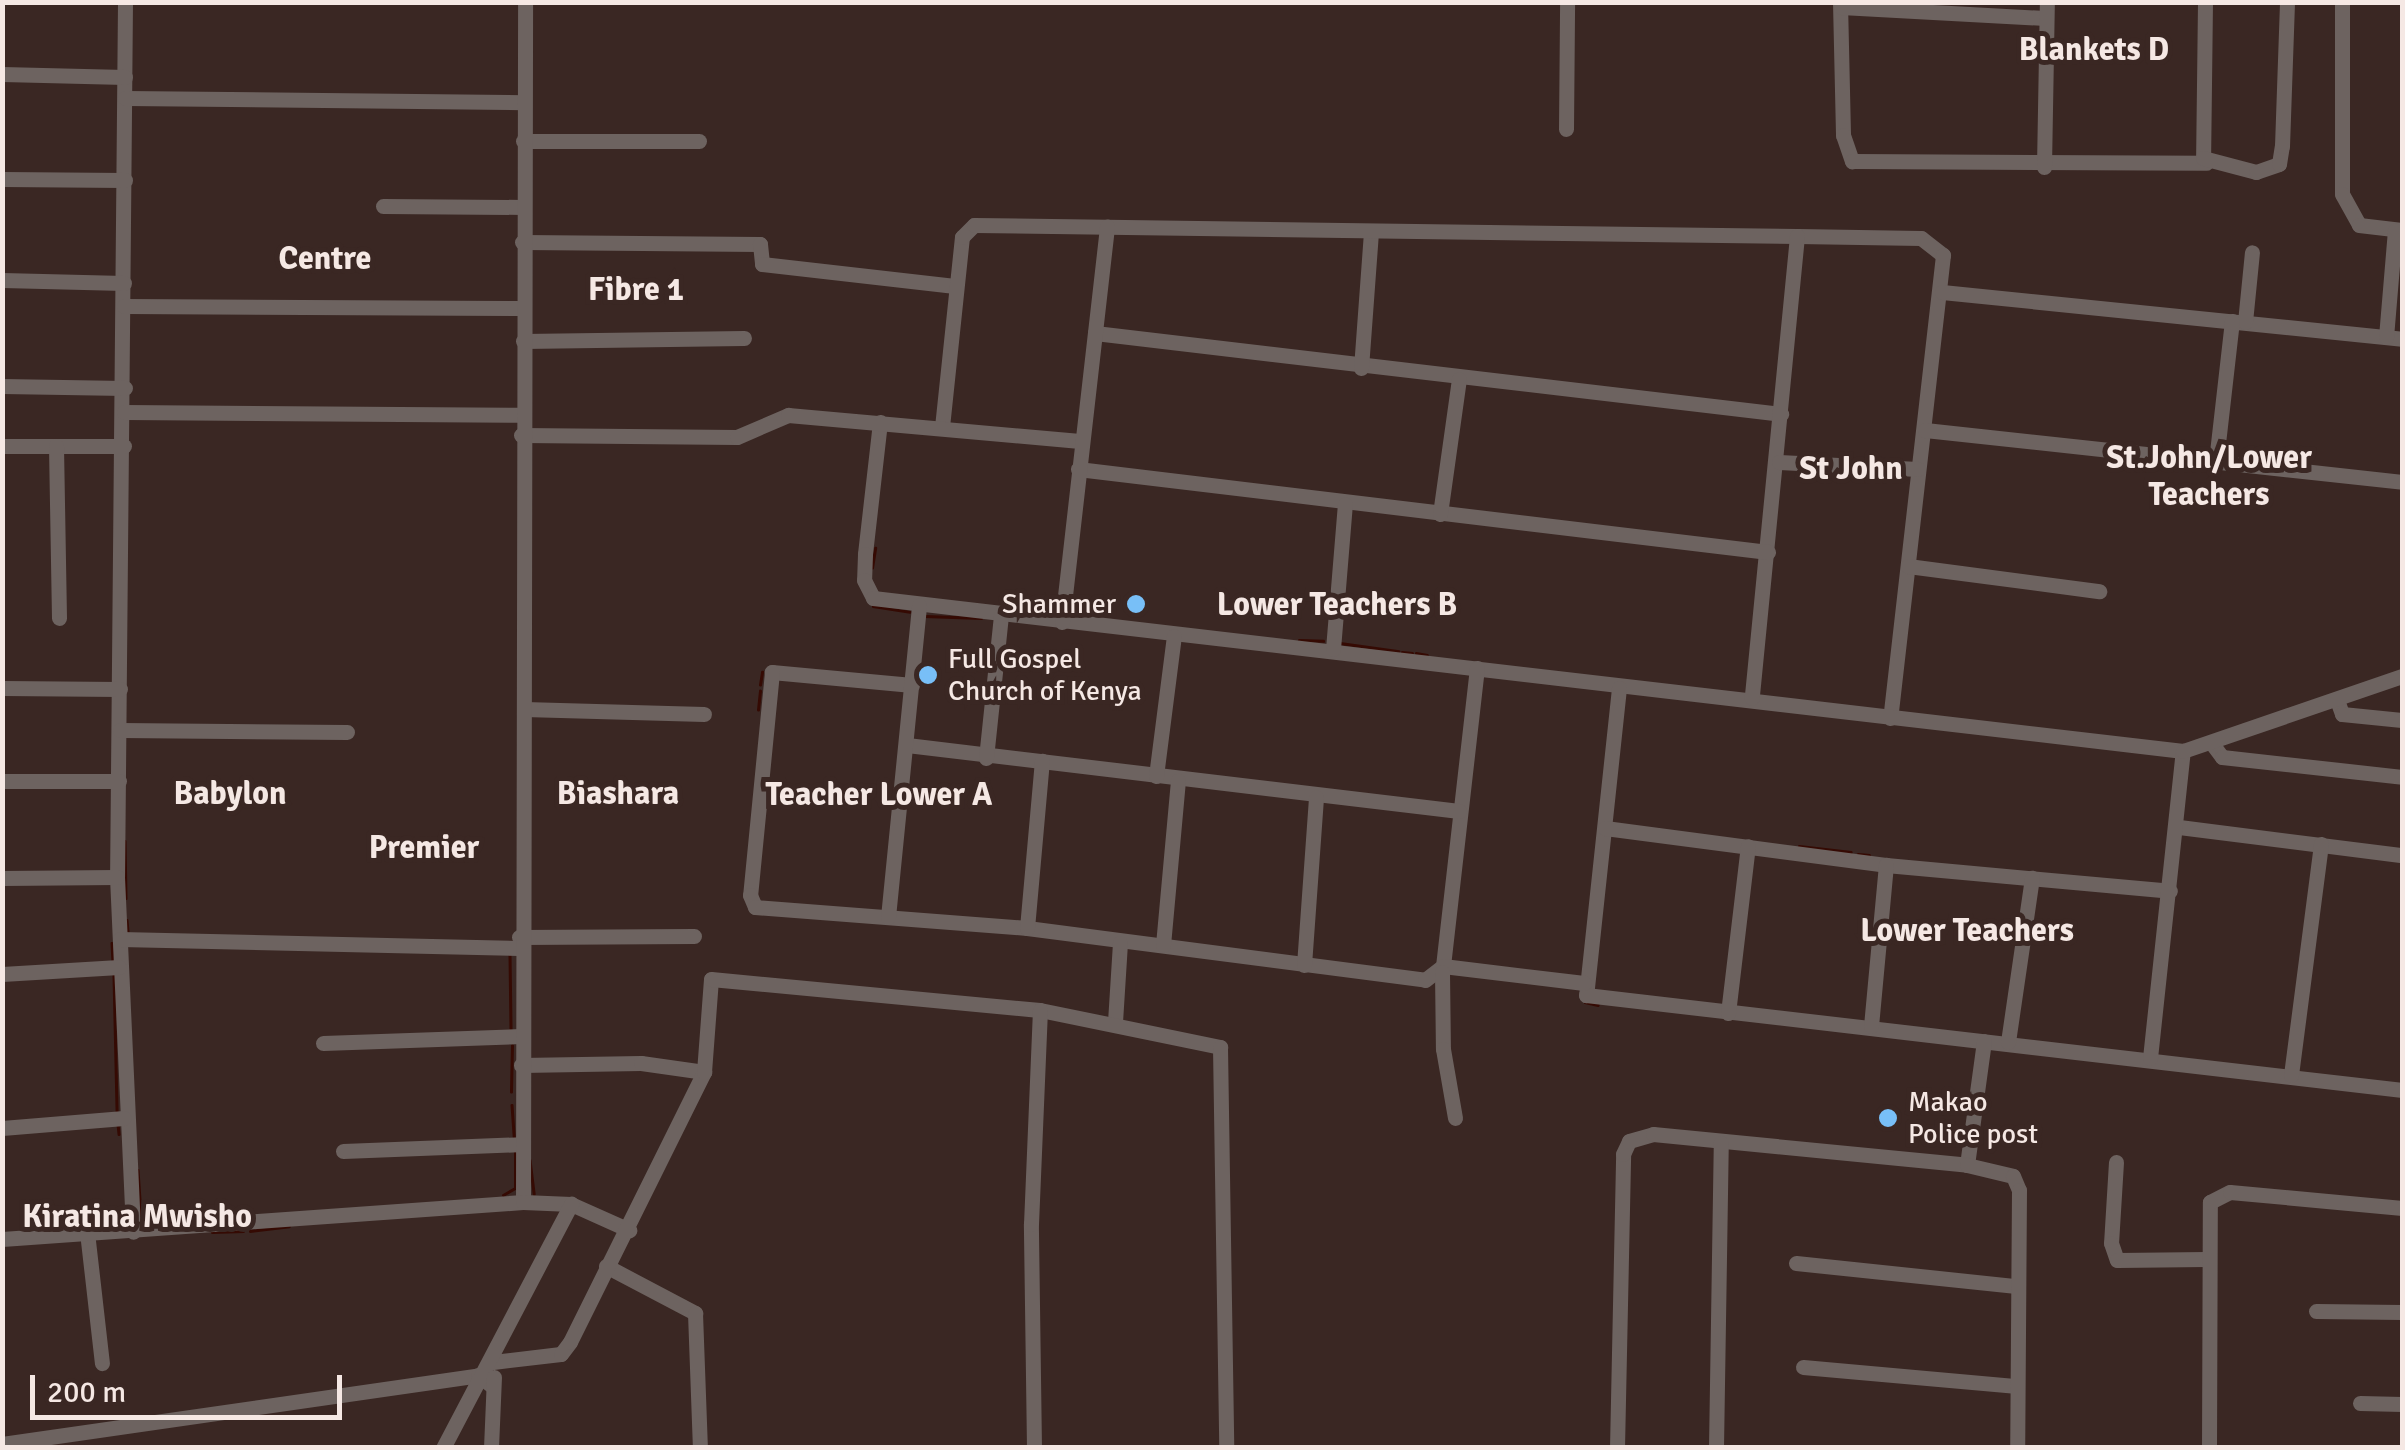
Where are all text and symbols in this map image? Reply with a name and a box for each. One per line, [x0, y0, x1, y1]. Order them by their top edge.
district label: Blankets D [2019, 31, 2169, 69]
district label: Centre [279, 240, 371, 278]
district label: Fibre 1 [588, 271, 684, 309]
district label: St.John/Lower Teachers [2106, 440, 2312, 515]
district label: St John [1799, 450, 1903, 488]
district label: Lower Teachers B [1217, 586, 1457, 624]
place label: Shammer [1002, 587, 1116, 621]
marker: Shammer [1125, 593, 1147, 615]
place label: Full Gospel Church of Kenya [948, 642, 1142, 708]
marker: Full Gospel Church of Kenya [917, 664, 939, 686]
district label: Babylon [173, 775, 287, 813]
district label: Biashara [557, 775, 679, 813]
district label: Teacher Lower A [766, 776, 992, 814]
district label: Premier [369, 829, 479, 867]
district label: Lower Teachers [1860, 912, 2074, 950]
place label: Makao Police post [1908, 1085, 2038, 1151]
marker: Makao Police post [1877, 1107, 1899, 1129]
district label: Kiratina Mwisho [22, 1198, 252, 1236]
scale bar [35, 1355, 348, 1417]
text: 200 m [47, 1374, 126, 1411]

